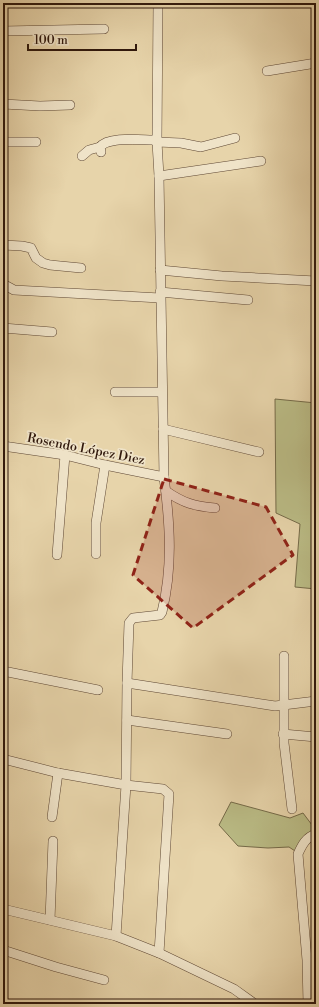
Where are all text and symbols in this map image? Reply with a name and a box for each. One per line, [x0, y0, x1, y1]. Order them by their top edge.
scale bar [28, 26, 136, 52]
text: 100 m [34, 33, 68, 48]
street label: Rosendo López Diez [26, 430, 146, 468]

